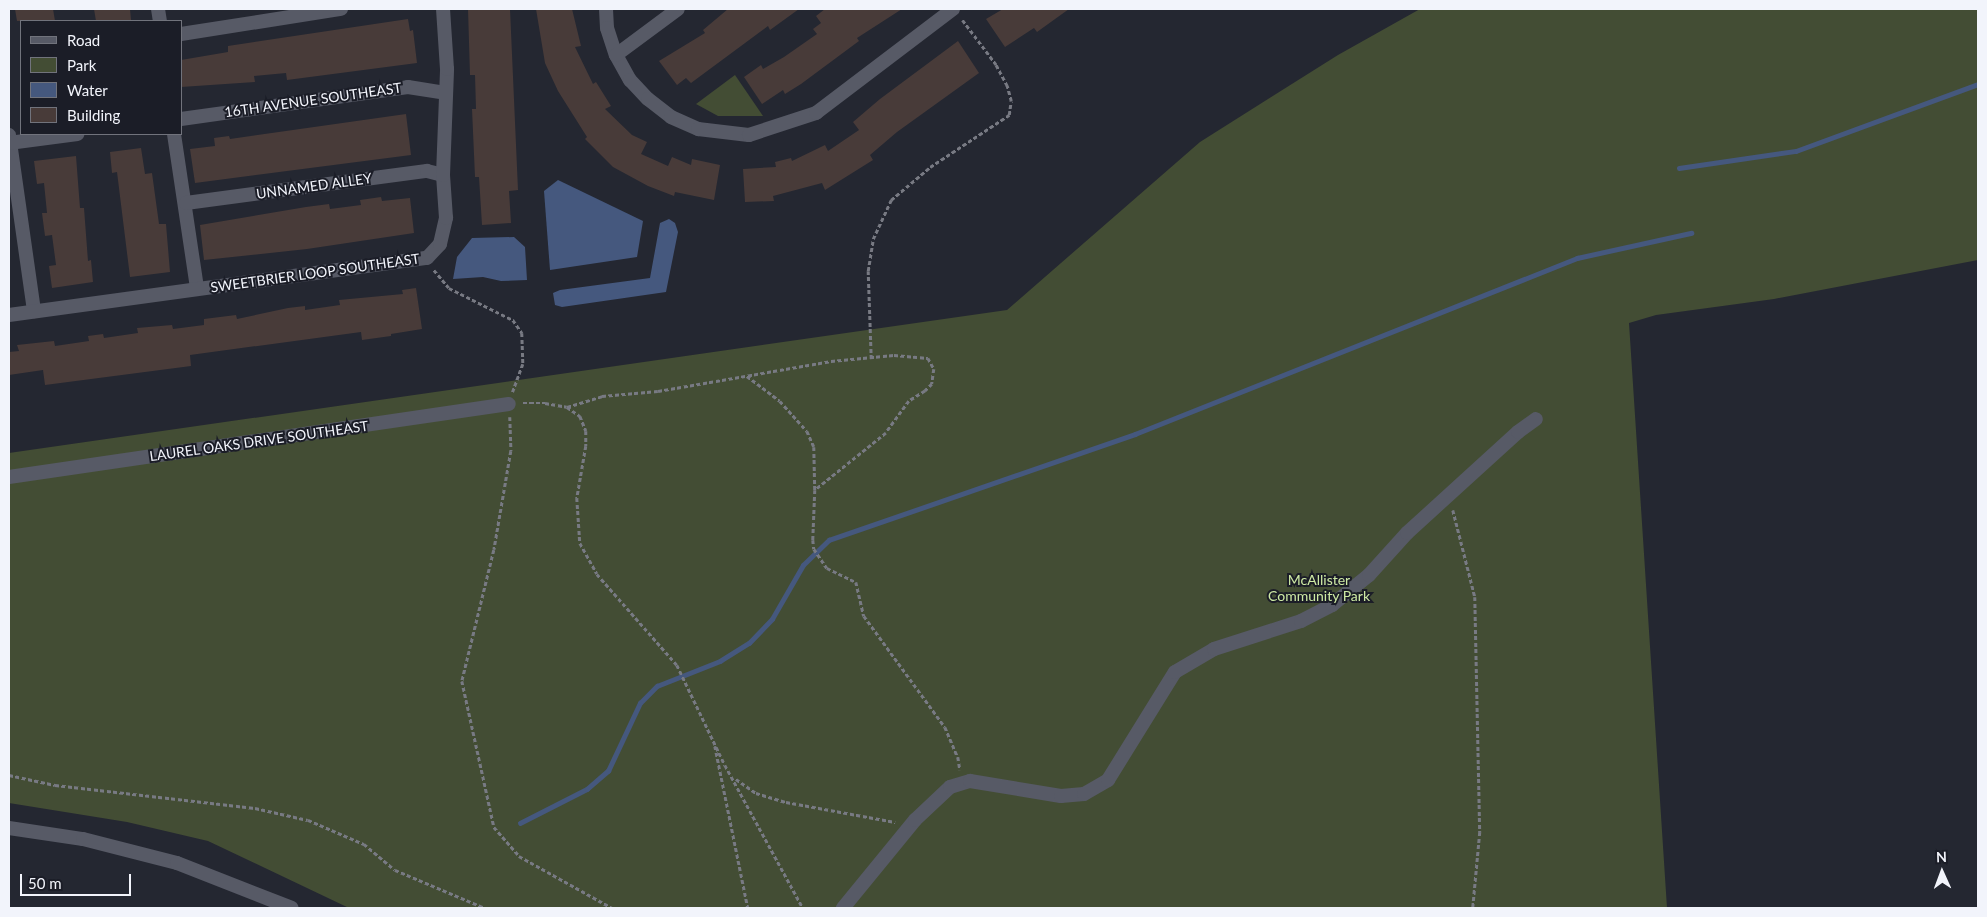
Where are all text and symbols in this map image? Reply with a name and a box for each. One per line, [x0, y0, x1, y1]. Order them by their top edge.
legend [20, 20, 182, 135]
text: Road [67, 31, 100, 49]
text: Park [67, 56, 96, 74]
street label: 16TH AVENUE SOUTHEAST [223, 79, 403, 121]
text: Water [67, 81, 108, 99]
text: Building [67, 106, 120, 124]
street label: UNNAMED ALLEY [255, 170, 373, 202]
street label: SWEETBRIER LOOP SOUTHEAST [209, 250, 421, 296]
street label: LAUREL OAKS DRIVE SOUTHEAST [148, 417, 370, 465]
park label: McAllister Community Park [1268, 572, 1370, 604]
north arrow [1917, 847, 1967, 897]
text: N [1936, 848, 1947, 865]
scale bar [22, 864, 134, 896]
text: 50 m [28, 874, 62, 892]

